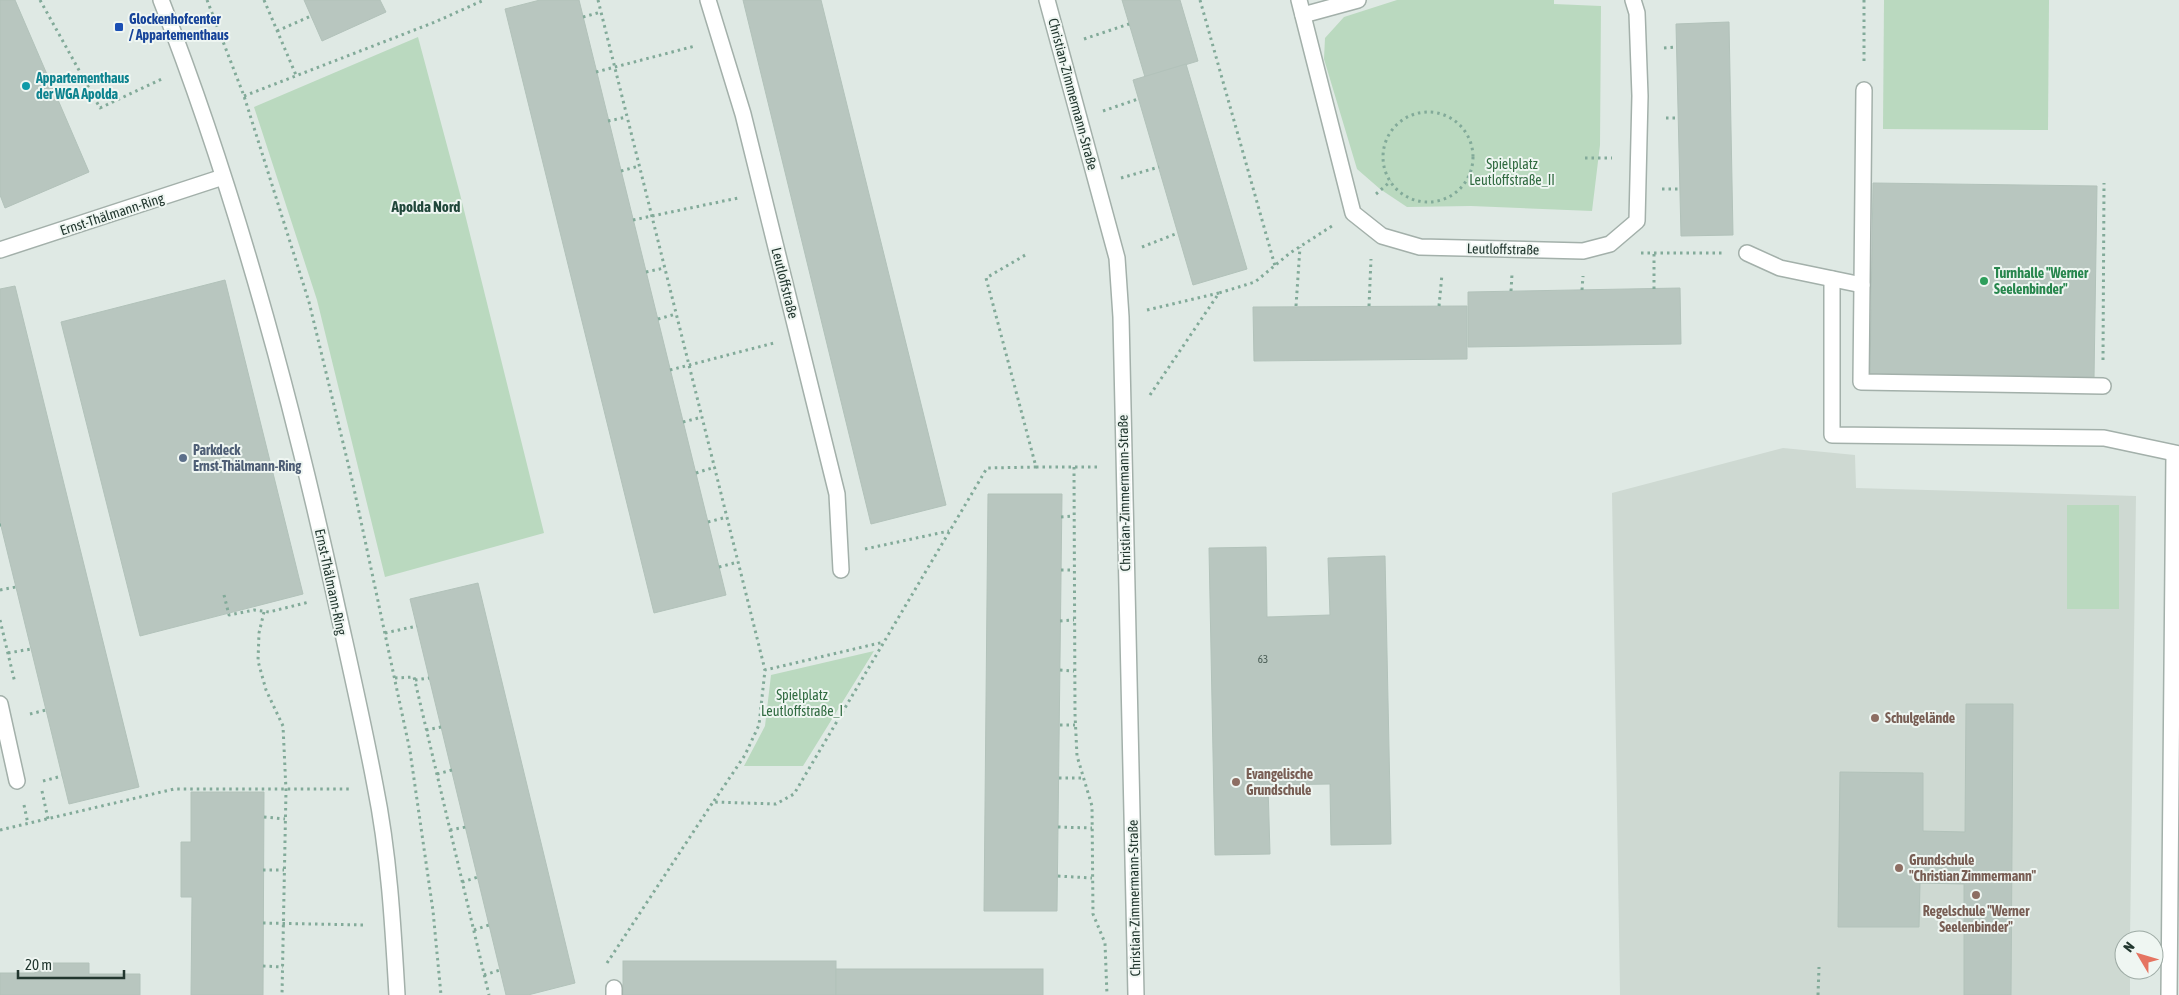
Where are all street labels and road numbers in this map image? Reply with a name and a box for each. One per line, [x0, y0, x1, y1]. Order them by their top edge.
street label: Christian-Zimmermann-Straße [1045, 16, 1101, 172]
street label: Ernst-Thälmann-Ring [58, 190, 166, 238]
street label: Leutloffstraße [1467, 240, 1539, 258]
street label: Leutloffstraße [768, 246, 802, 320]
street label: Christian-Zimmermann-Straße [1115, 415, 1133, 571]
street label: Ernst-Thälmann-Ring [312, 527, 350, 637]
street label: Christian-Zimmermann-Straße [1125, 820, 1143, 976]

